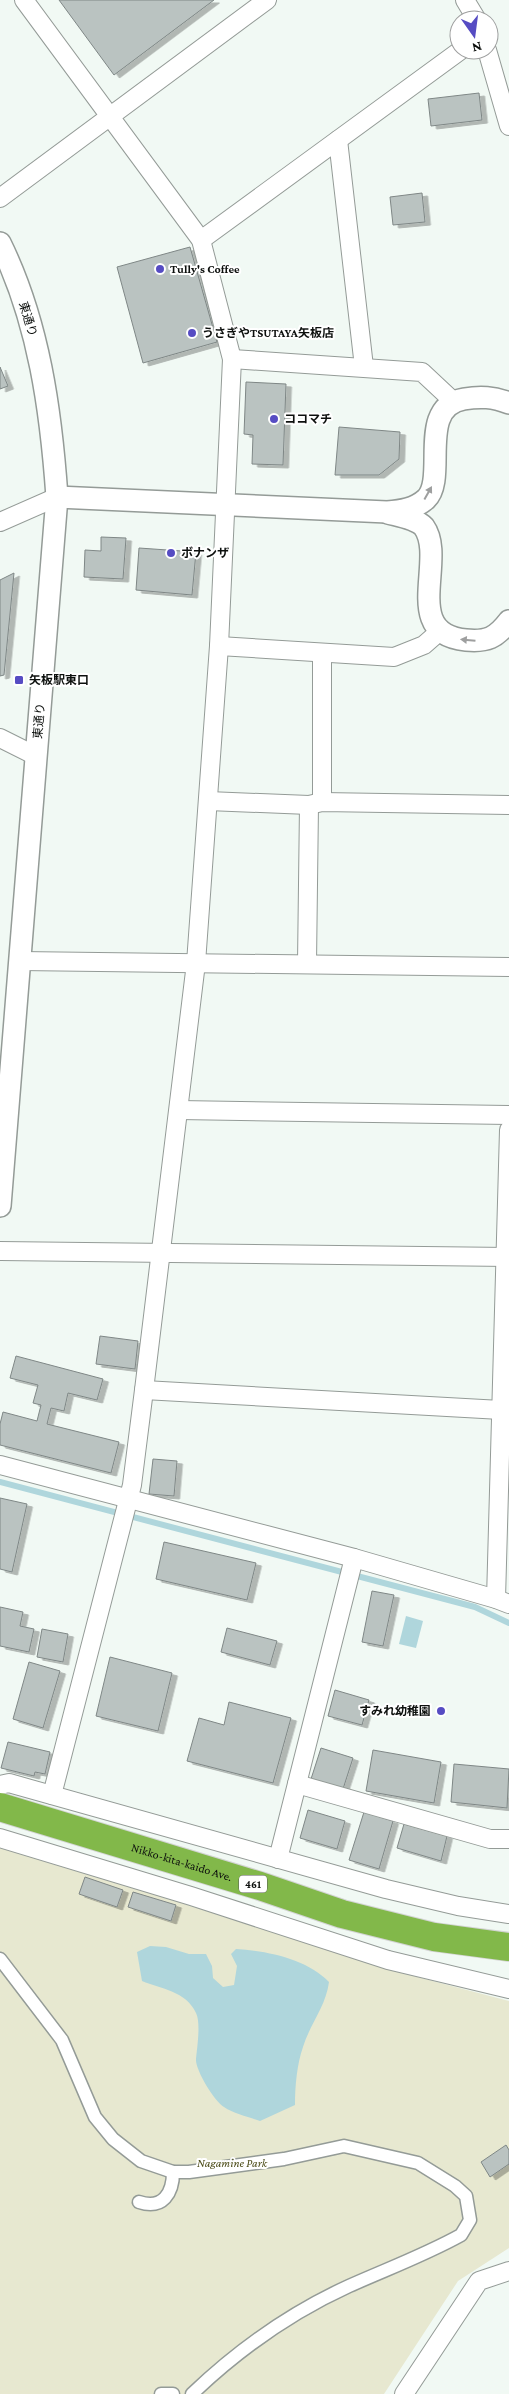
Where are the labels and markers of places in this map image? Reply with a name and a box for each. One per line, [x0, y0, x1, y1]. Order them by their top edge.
place label: Tully's Coffee [170, 262, 240, 276]
marker: Tully's Coffee [154, 263, 166, 275]
place label: うさぎやTSUTAYA矢板店 [202, 326, 334, 340]
marker: うさぎやTSUTAYA矢板店 [186, 327, 198, 339]
place label: ココマチ [284, 412, 332, 426]
marker: ココマチ [268, 413, 280, 425]
place label: ボナンザ [181, 546, 229, 560]
marker: ボナンザ [165, 547, 177, 559]
place label: 矢板駅東口 [29, 673, 89, 687]
marker: 矢板駅東口 [13, 674, 25, 686]
place label: すみれ幼稚園 [359, 1704, 431, 1718]
marker: すみれ幼稚園 [435, 1705, 447, 1717]

